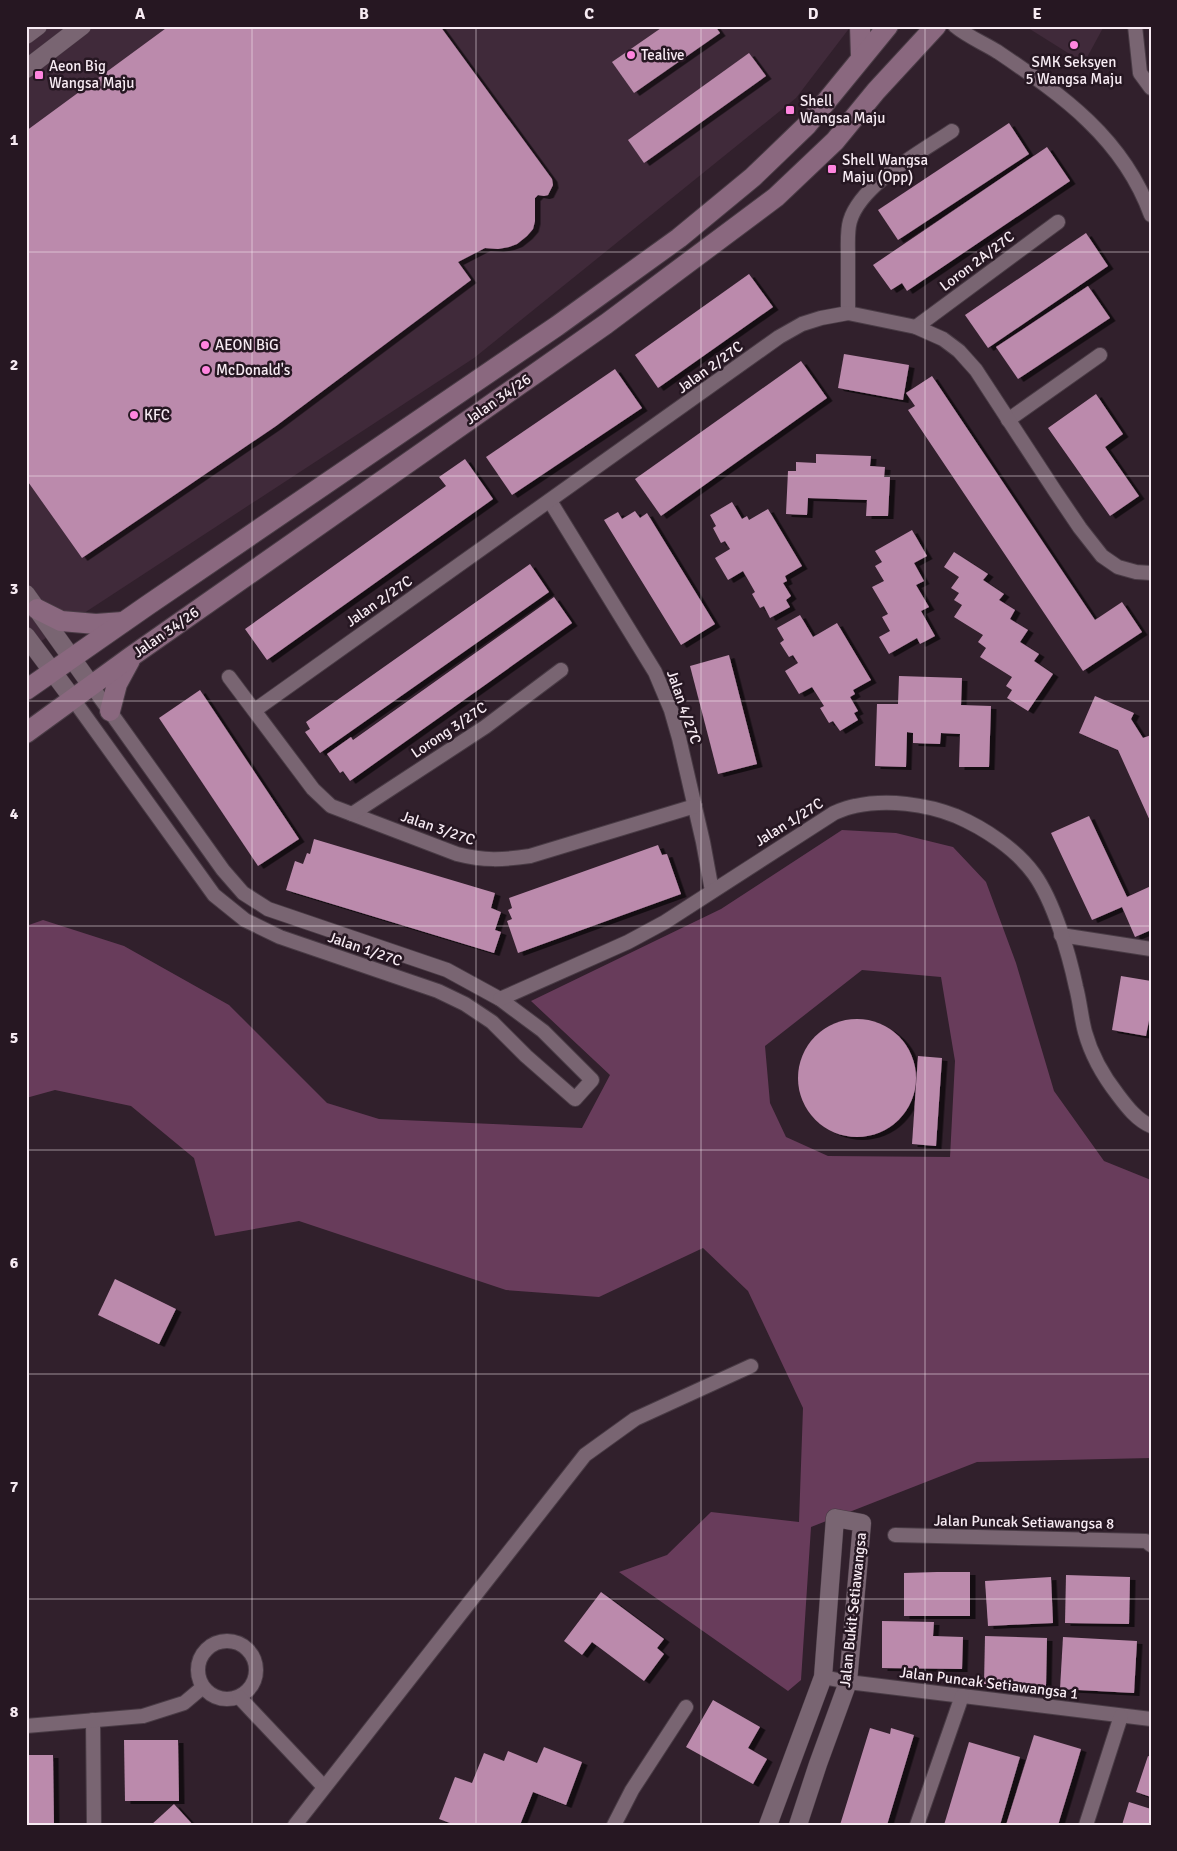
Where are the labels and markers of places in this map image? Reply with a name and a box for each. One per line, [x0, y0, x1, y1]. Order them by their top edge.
marker: SMK Seksyen 5 Wangsa Maju [1068, 39, 1080, 51]
place label: Tealive [641, 46, 685, 64]
marker: Tealive [625, 49, 637, 61]
place label: SMK Seksyen 5 Wangsa Maju [1026, 53, 1122, 88]
place label: Aeon Big Wangsa Maju [49, 57, 135, 92]
marker: Aeon Big Wangsa Maju [33, 69, 45, 81]
place label: Shell Wangsa Maju [800, 92, 886, 127]
marker: Shell Wangsa Maju [784, 104, 796, 116]
place label: Shell Wangsa Maju (Opp) [842, 151, 928, 186]
marker: Shell Wangsa Maju (Opp) [826, 163, 838, 175]
place label: AEON BiG [215, 336, 279, 354]
marker: AEON BiG [199, 339, 211, 351]
place label: McDonald's [216, 361, 291, 379]
marker: McDonald's [200, 364, 212, 376]
place label: KFC [144, 406, 170, 424]
marker: KFC [128, 409, 140, 421]

